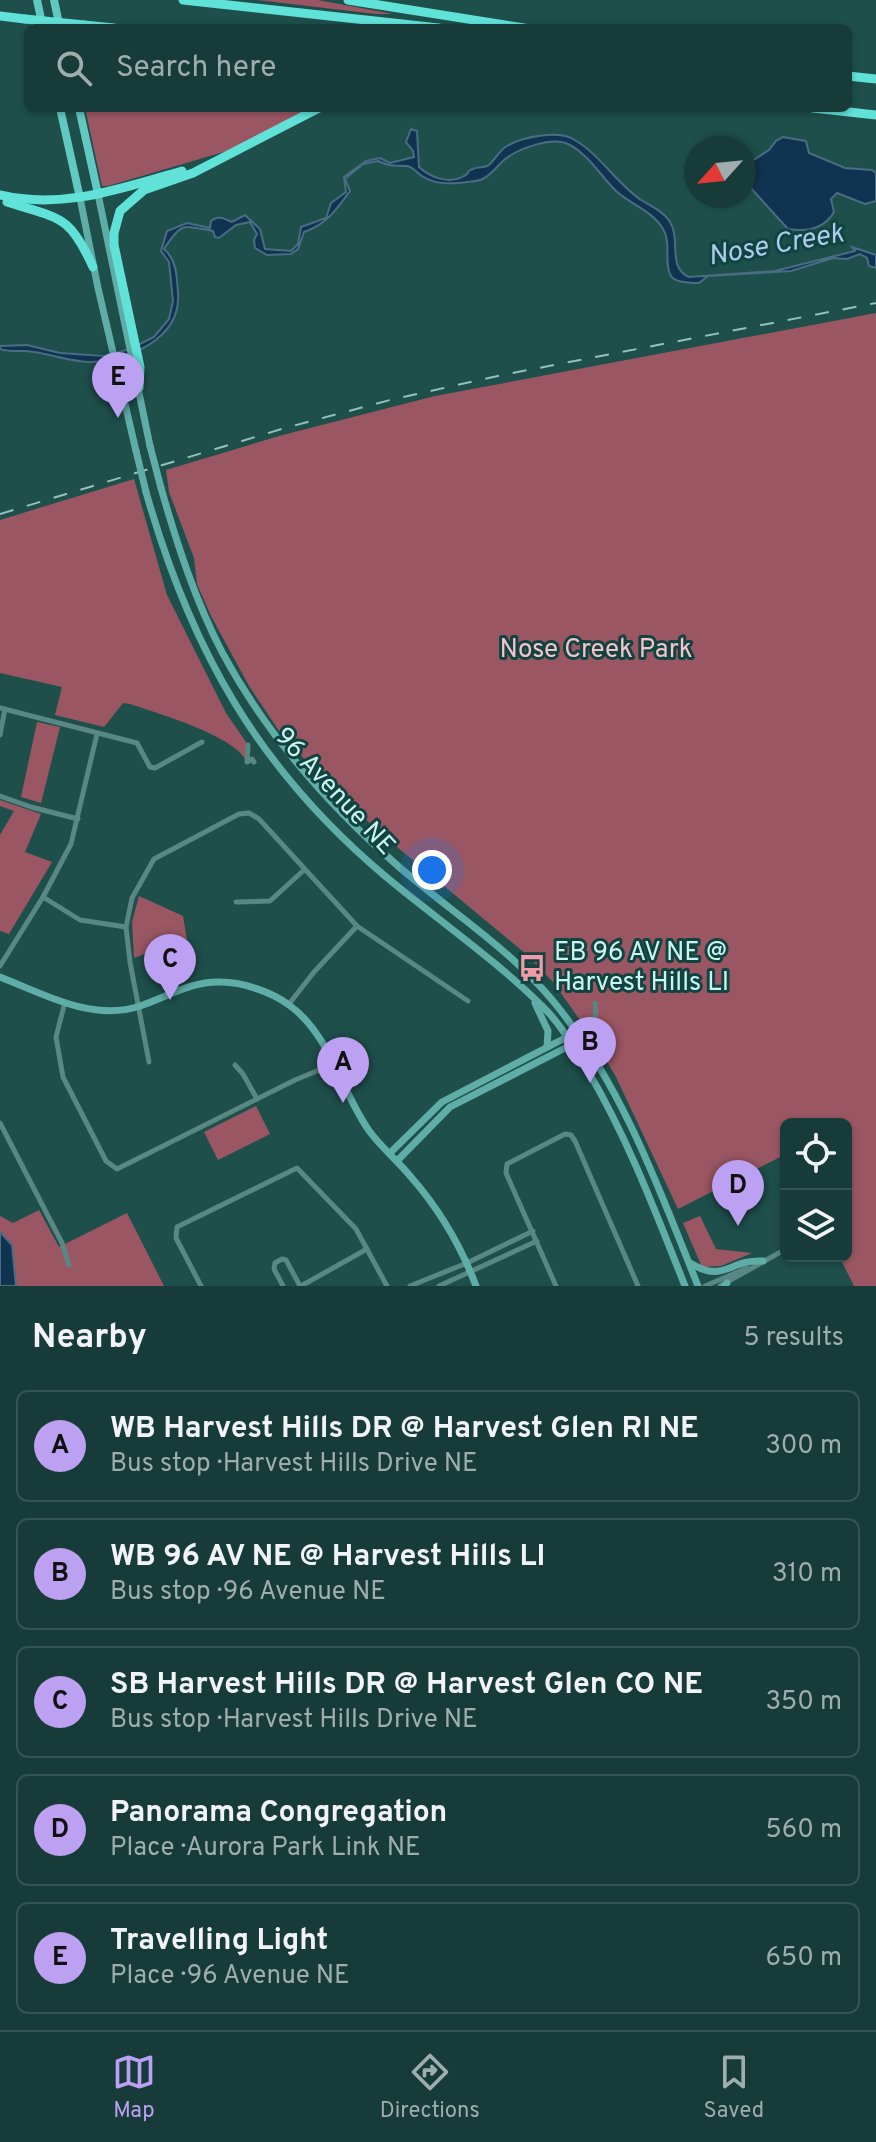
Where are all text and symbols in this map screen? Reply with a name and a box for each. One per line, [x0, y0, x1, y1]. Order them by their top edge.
search box [24, 24, 852, 112]
icon: search [52, 46, 96, 90]
text: Search here [116, 50, 276, 87]
north arrow [684, 136, 756, 208]
water label: Nose Creek [705, 216, 848, 276]
pin: E [92, 352, 144, 418]
park label: Nose Creek Park [499, 634, 693, 667]
street label: 96 Avenue NE [266, 721, 402, 863]
your location [412, 850, 452, 890]
pin: C [144, 934, 196, 1000]
place label: EB 96 AV NE @ Harvest Hills LI [554, 937, 729, 1000]
bus stop icon: EB 96 AV NE @ Harvest Hills LI [517, 953, 547, 983]
pin: B [564, 1017, 616, 1083]
pin: A [317, 1037, 369, 1103]
map controls [780, 1118, 852, 1262]
button: locate [780, 1118, 852, 1190]
pin: D [712, 1160, 764, 1226]
button: layers [780, 1190, 852, 1262]
text: Nearby [32, 1317, 147, 1360]
text: 5 results [743, 1322, 844, 1355]
text: WB Harvest Hills DR @ Harvest Glen RI NE [110, 1411, 699, 1448]
text: A [51, 1430, 69, 1463]
text: 300 m [765, 1430, 842, 1463]
text: Bus stop · Harvest Hills Drive NE [110, 1448, 478, 1481]
text: WB 96 AV NE @ Harvest Hills LI [110, 1539, 545, 1576]
text: B [51, 1558, 69, 1591]
text: 310 m [772, 1558, 842, 1591]
text: Bus stop · 96 Avenue NE [110, 1576, 386, 1609]
text: SB Harvest Hills DR @ Harvest Glen CO NE [110, 1667, 703, 1704]
text: C [52, 1686, 68, 1719]
text: 350 m [765, 1686, 842, 1719]
text: Bus stop · Harvest Hills Drive NE [110, 1704, 478, 1737]
text: Panorama Congregation [110, 1795, 447, 1832]
text: D [51, 1814, 69, 1847]
text: 560 m [766, 1814, 842, 1847]
text: Place · Aurora Park Link NE [110, 1832, 421, 1865]
text: Travelling Light [110, 1923, 328, 1960]
text: E [52, 1942, 68, 1975]
text: 650 m [766, 1942, 842, 1975]
text: Place · 96 Avenue NE [110, 1960, 350, 1993]
tab: Map [112, 2050, 156, 2125]
tab: Directions [380, 2050, 480, 2125]
tab: Saved [704, 2050, 764, 2125]

